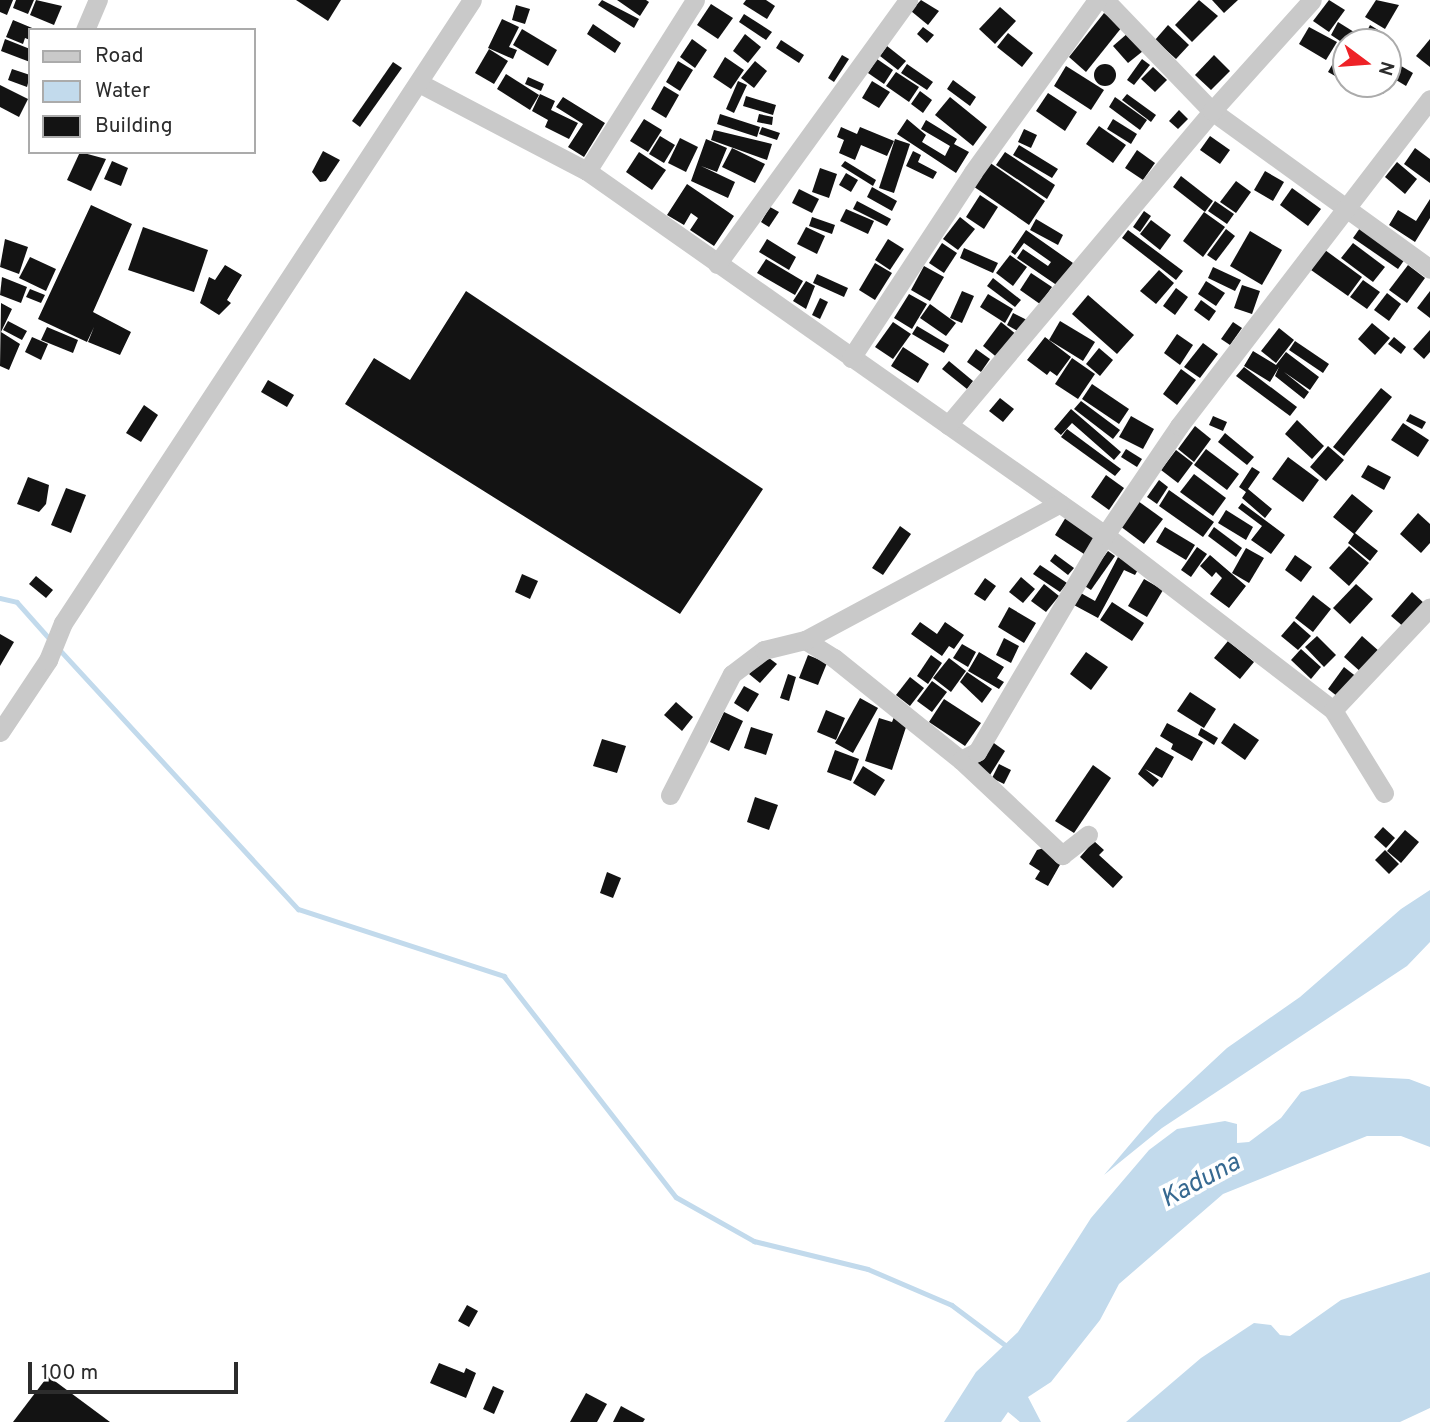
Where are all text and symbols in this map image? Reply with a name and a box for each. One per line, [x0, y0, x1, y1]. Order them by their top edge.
legend [28, 28, 256, 154]
north arrow [1332, 28, 1402, 98]
text: Road [95, 43, 144, 70]
text: N [1372, 58, 1399, 78]
text: Water [95, 78, 150, 105]
text: Building [95, 113, 173, 140]
water label: Kaduna [1156, 1148, 1246, 1216]
scale bar [32, 1348, 242, 1392]
text: 100 m [41, 1360, 98, 1387]

